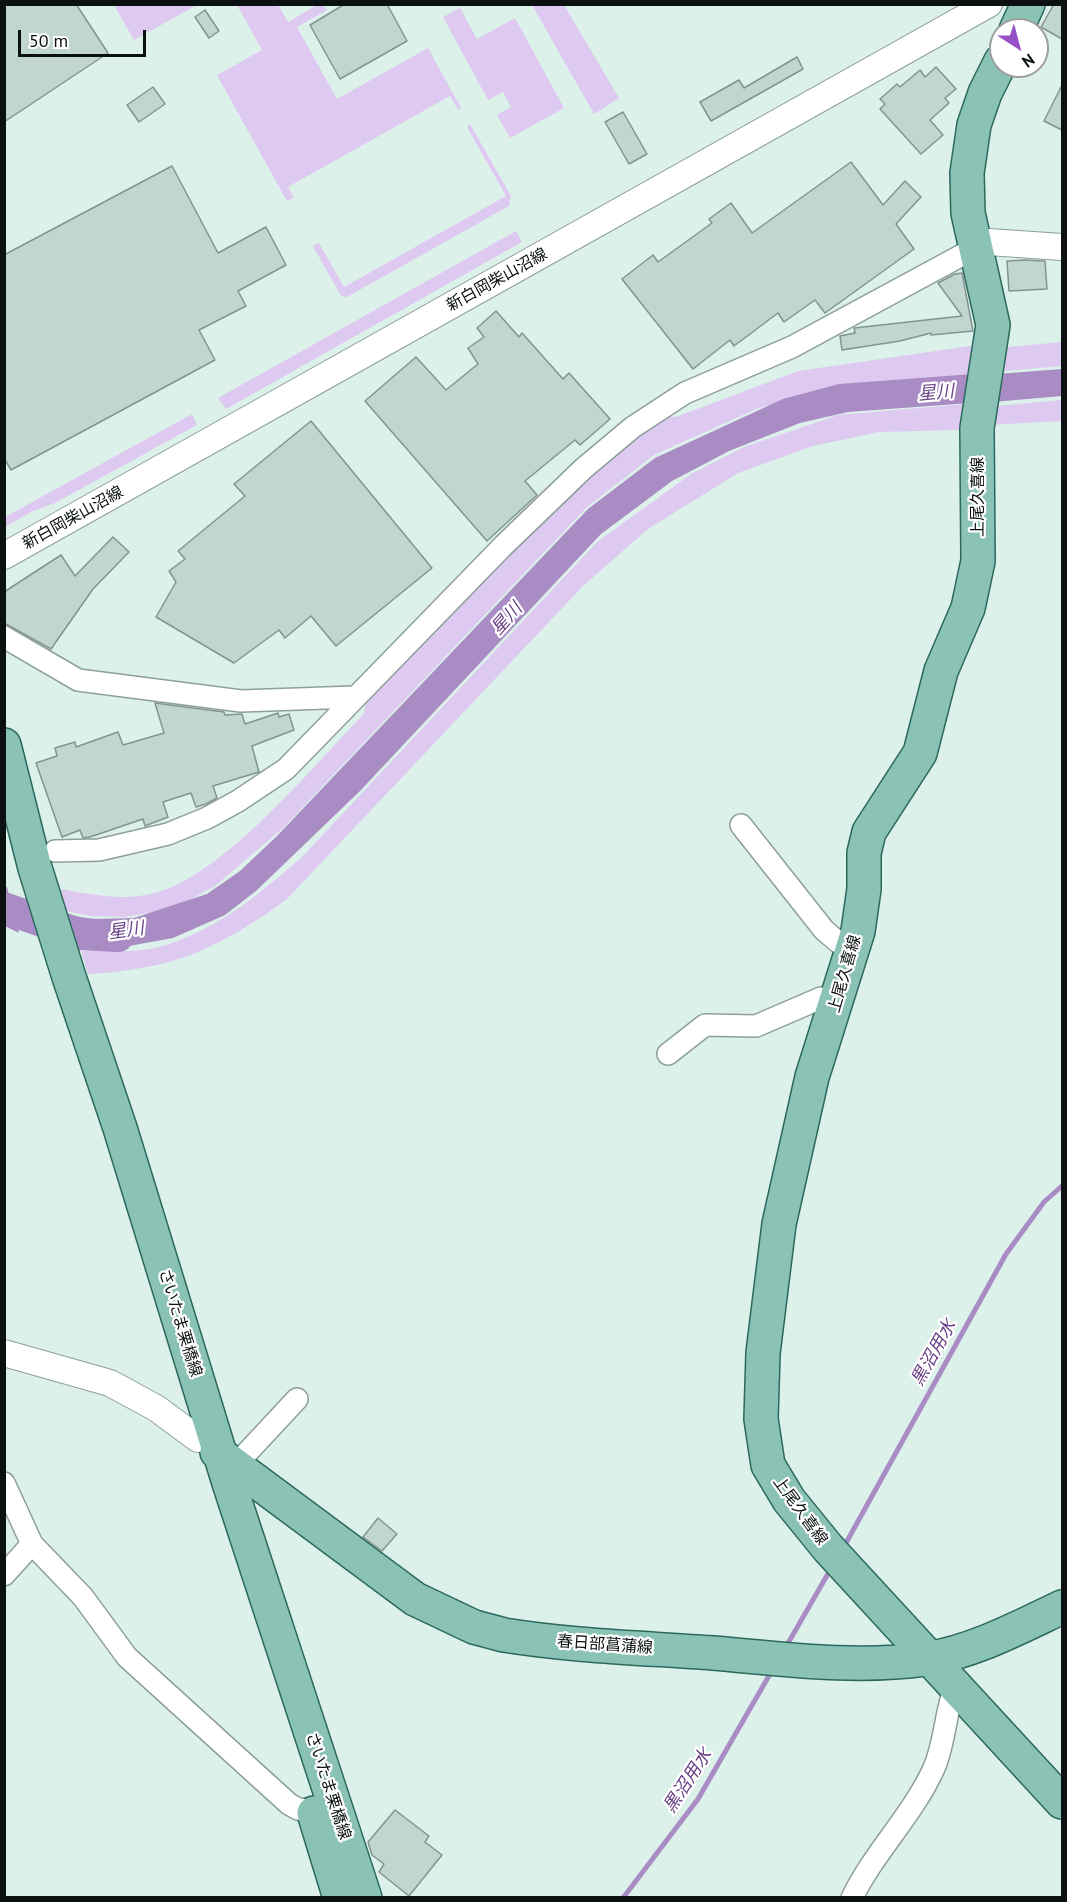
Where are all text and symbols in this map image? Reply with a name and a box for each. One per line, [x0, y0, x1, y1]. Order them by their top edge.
scale bar [21, 18, 148, 56]
north arrow [989, 18, 1049, 78]
text: 50 m [29, 29, 68, 52]
text: N [1018, 50, 1039, 72]
street label: 新白岡柴山沼線 [443, 244, 551, 316]
water label: 星川 [917, 381, 955, 405]
street label: 上尾久喜線 [968, 457, 988, 537]
street label: 新白岡柴山沼線 [19, 482, 127, 554]
water label: 星川 [487, 598, 527, 640]
water label: 星川 [107, 918, 145, 944]
street label: 上尾久喜線 [825, 933, 865, 1015]
street label: さいたま栗橋線 [154, 1267, 206, 1379]
water label: 黒沼用水 [907, 1316, 961, 1390]
street label: 上尾久喜線 [769, 1473, 831, 1549]
street label: 春日部菖蒲線 [556, 1632, 654, 1658]
street label: さいたま栗橋線 [302, 1730, 354, 1842]
water label: 黒沼用水 [659, 1745, 717, 1817]

